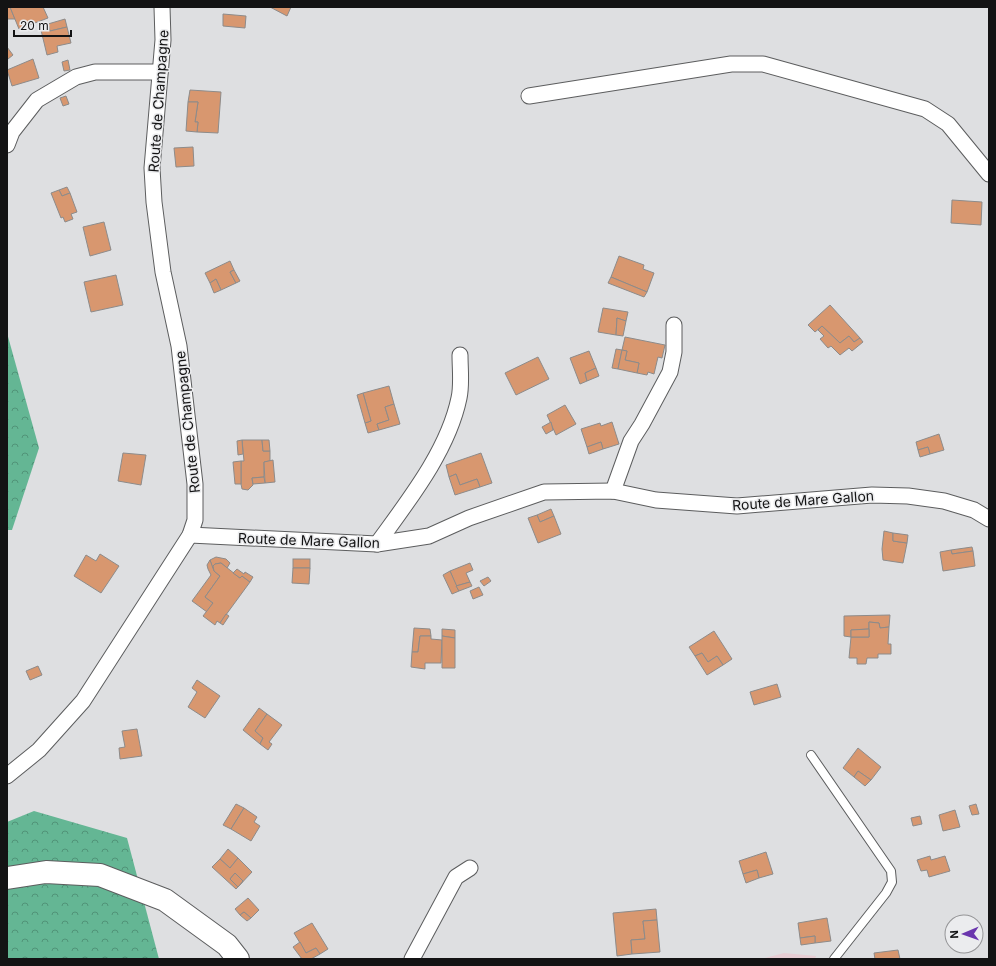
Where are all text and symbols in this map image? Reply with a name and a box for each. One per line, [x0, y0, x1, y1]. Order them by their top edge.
scale bar [14, 12, 71, 38]
text: 20 m [20, 18, 49, 33]
street label: Route de Champagne [145, 29, 171, 173]
street label: Route de Champagne [171, 350, 203, 494]
street label: Route de Mare Gallon [732, 487, 874, 513]
street label: Route de Mare Gallon [238, 529, 380, 551]
north arrow [944, 914, 984, 954]
text: N [947, 930, 961, 939]

